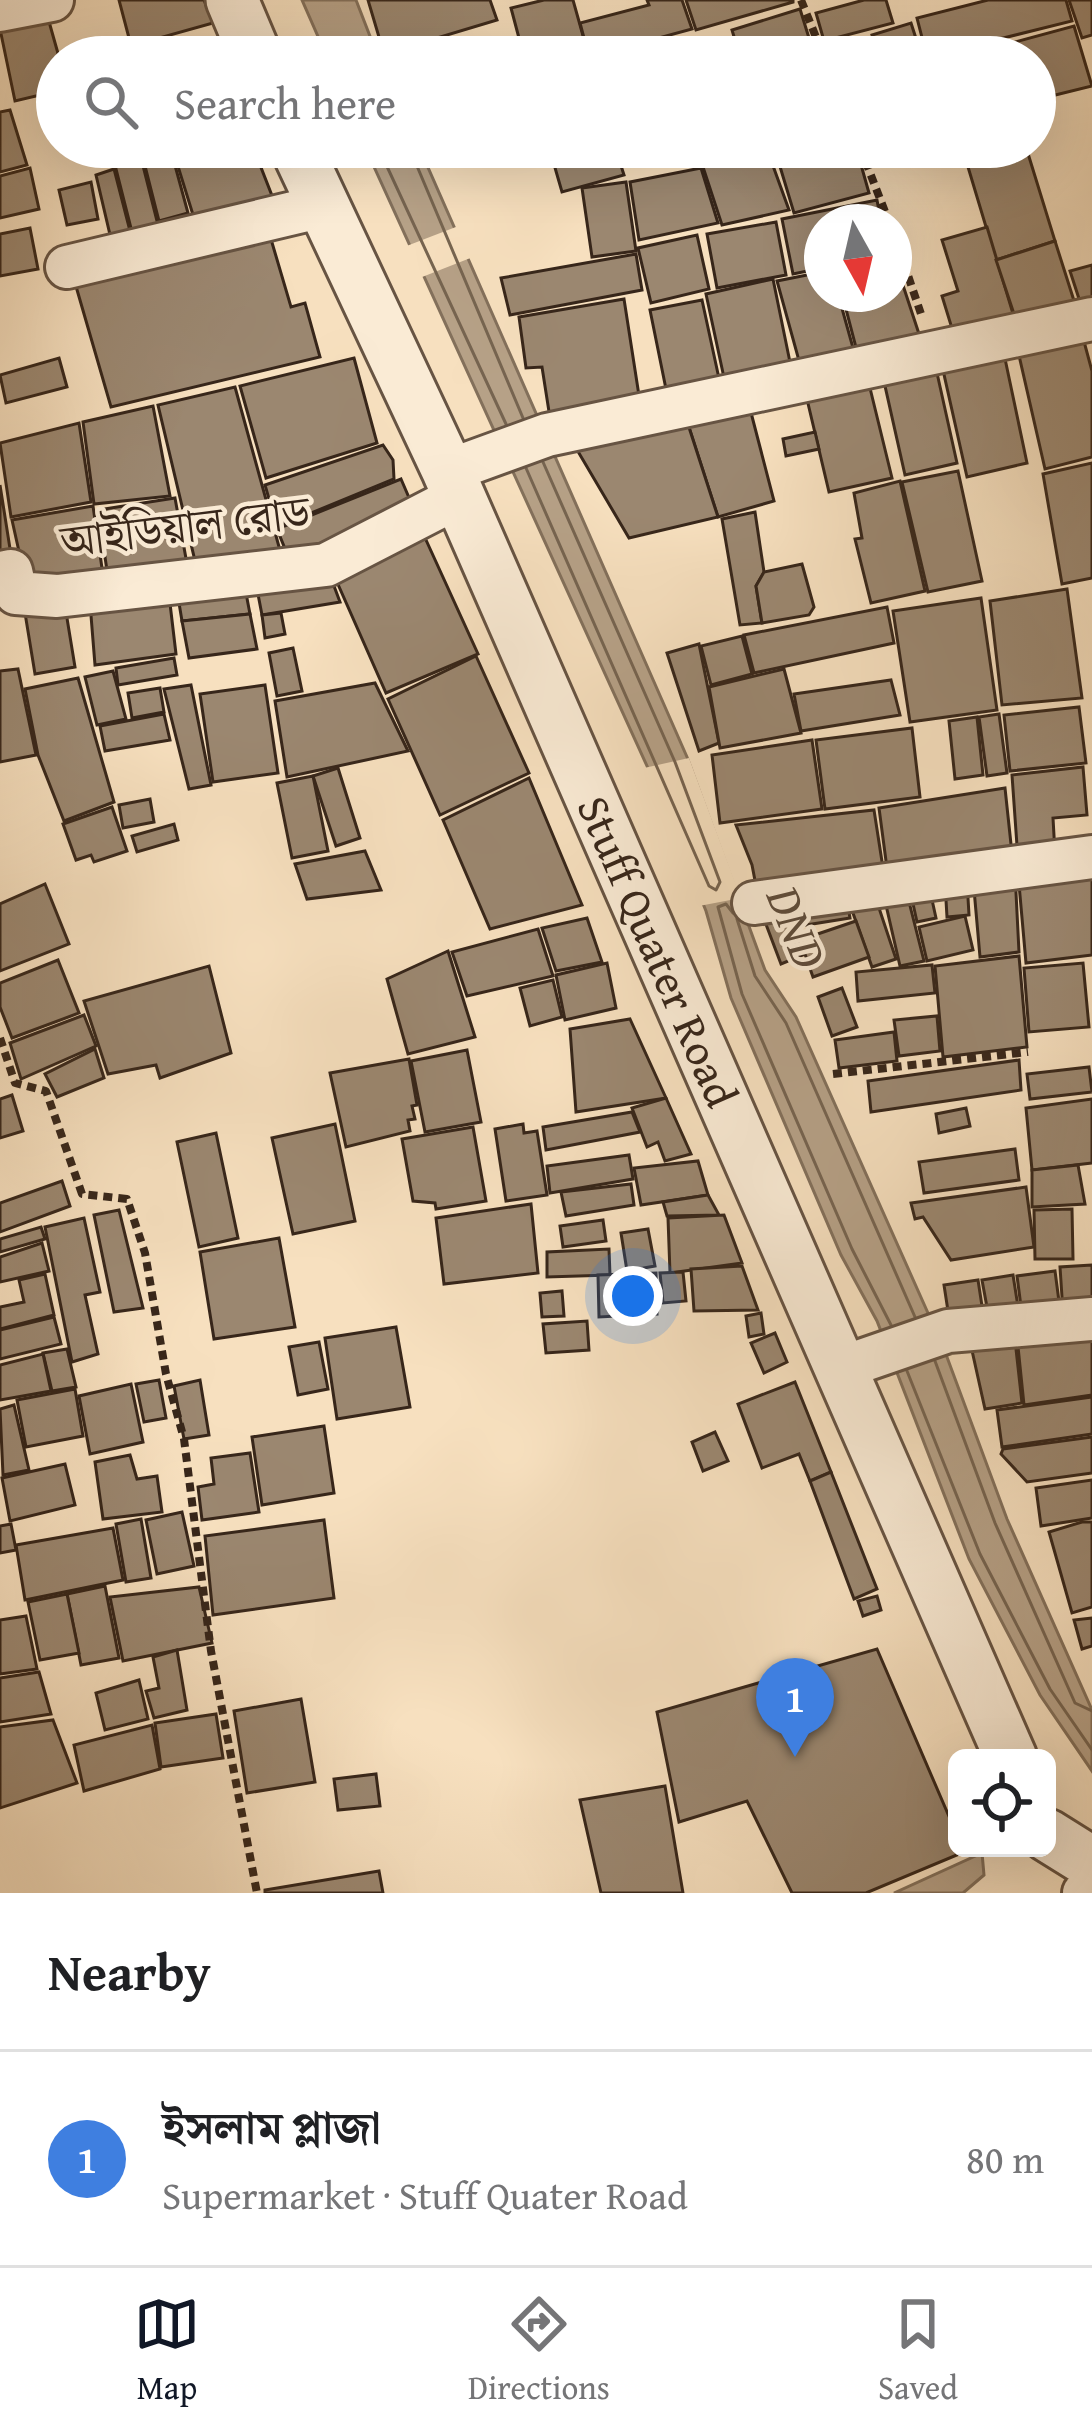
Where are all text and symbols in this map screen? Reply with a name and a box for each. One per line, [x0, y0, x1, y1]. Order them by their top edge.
search box [36, 36, 1056, 168]
icon: search [78, 69, 144, 135]
text: Search here [174, 70, 396, 135]
north arrow [804, 204, 912, 312]
street label: আইডিয়াল রোড [55, 478, 315, 573]
street label: Stuff Quater Road [562, 785, 755, 1117]
water label: DND [749, 874, 846, 979]
your location [603, 1266, 663, 1326]
pin: 1 [756, 1658, 834, 1757]
map controls [948, 1749, 1056, 1857]
button: locate [948, 1749, 1056, 1857]
text: Nearby [48, 1934, 211, 2009]
text: ইসলাম প্লাজা [162, 2094, 381, 2159]
text: 1 [77, 2130, 97, 2187]
text: 80 m [966, 2130, 1044, 2187]
text: Supermarket · Stuff Quater Road [162, 2166, 688, 2223]
tab: Map [134, 2291, 200, 2411]
tab: Directions [468, 2291, 610, 2411]
tab: Saved [878, 2291, 958, 2411]

